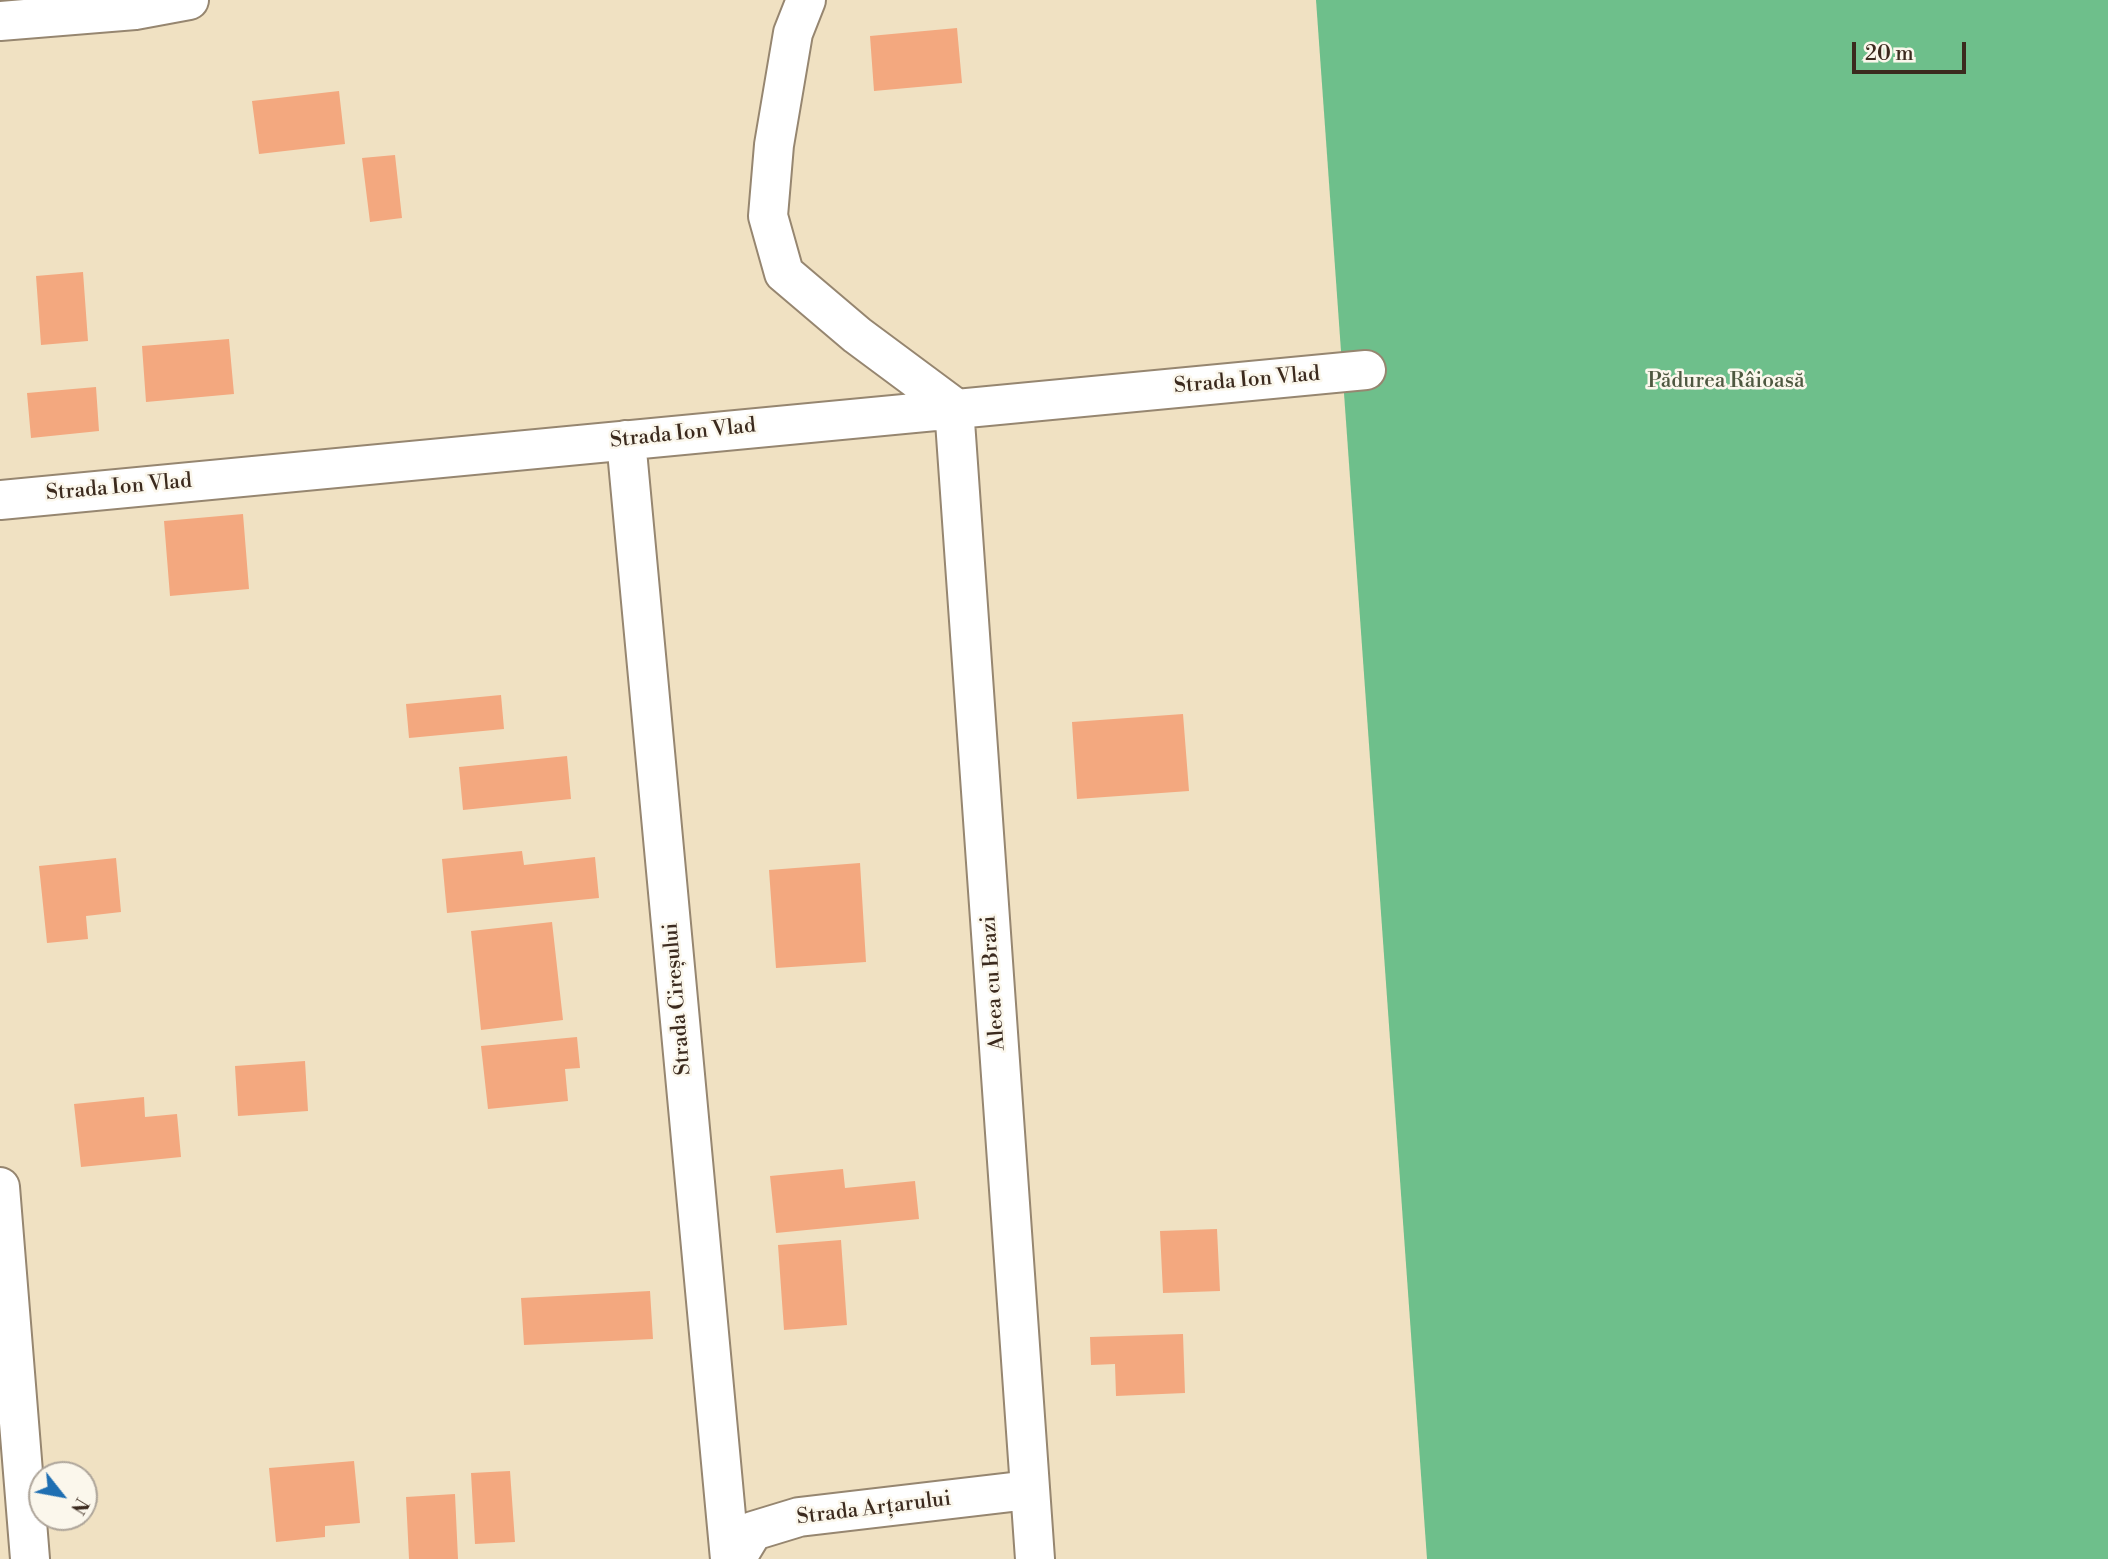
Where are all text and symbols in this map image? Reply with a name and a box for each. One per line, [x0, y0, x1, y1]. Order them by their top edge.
scale bar [1856, 28, 1970, 72]
text: 20 m [1865, 41, 1914, 67]
street label: Strada Ion Vlad [1173, 362, 1321, 400]
park label: Pădurea Râioasă [1647, 369, 1805, 395]
street label: Strada Ion Vlad [609, 414, 757, 454]
street label: Strada Ion Vlad [45, 469, 193, 507]
street label: Aleea cu Brazi [977, 915, 1011, 1051]
street label: Strada Cireșului [659, 922, 697, 1076]
north arrow [28, 1461, 98, 1531]
street label: Strada Arțarului [795, 1487, 953, 1531]
text: N [65, 1493, 93, 1518]

